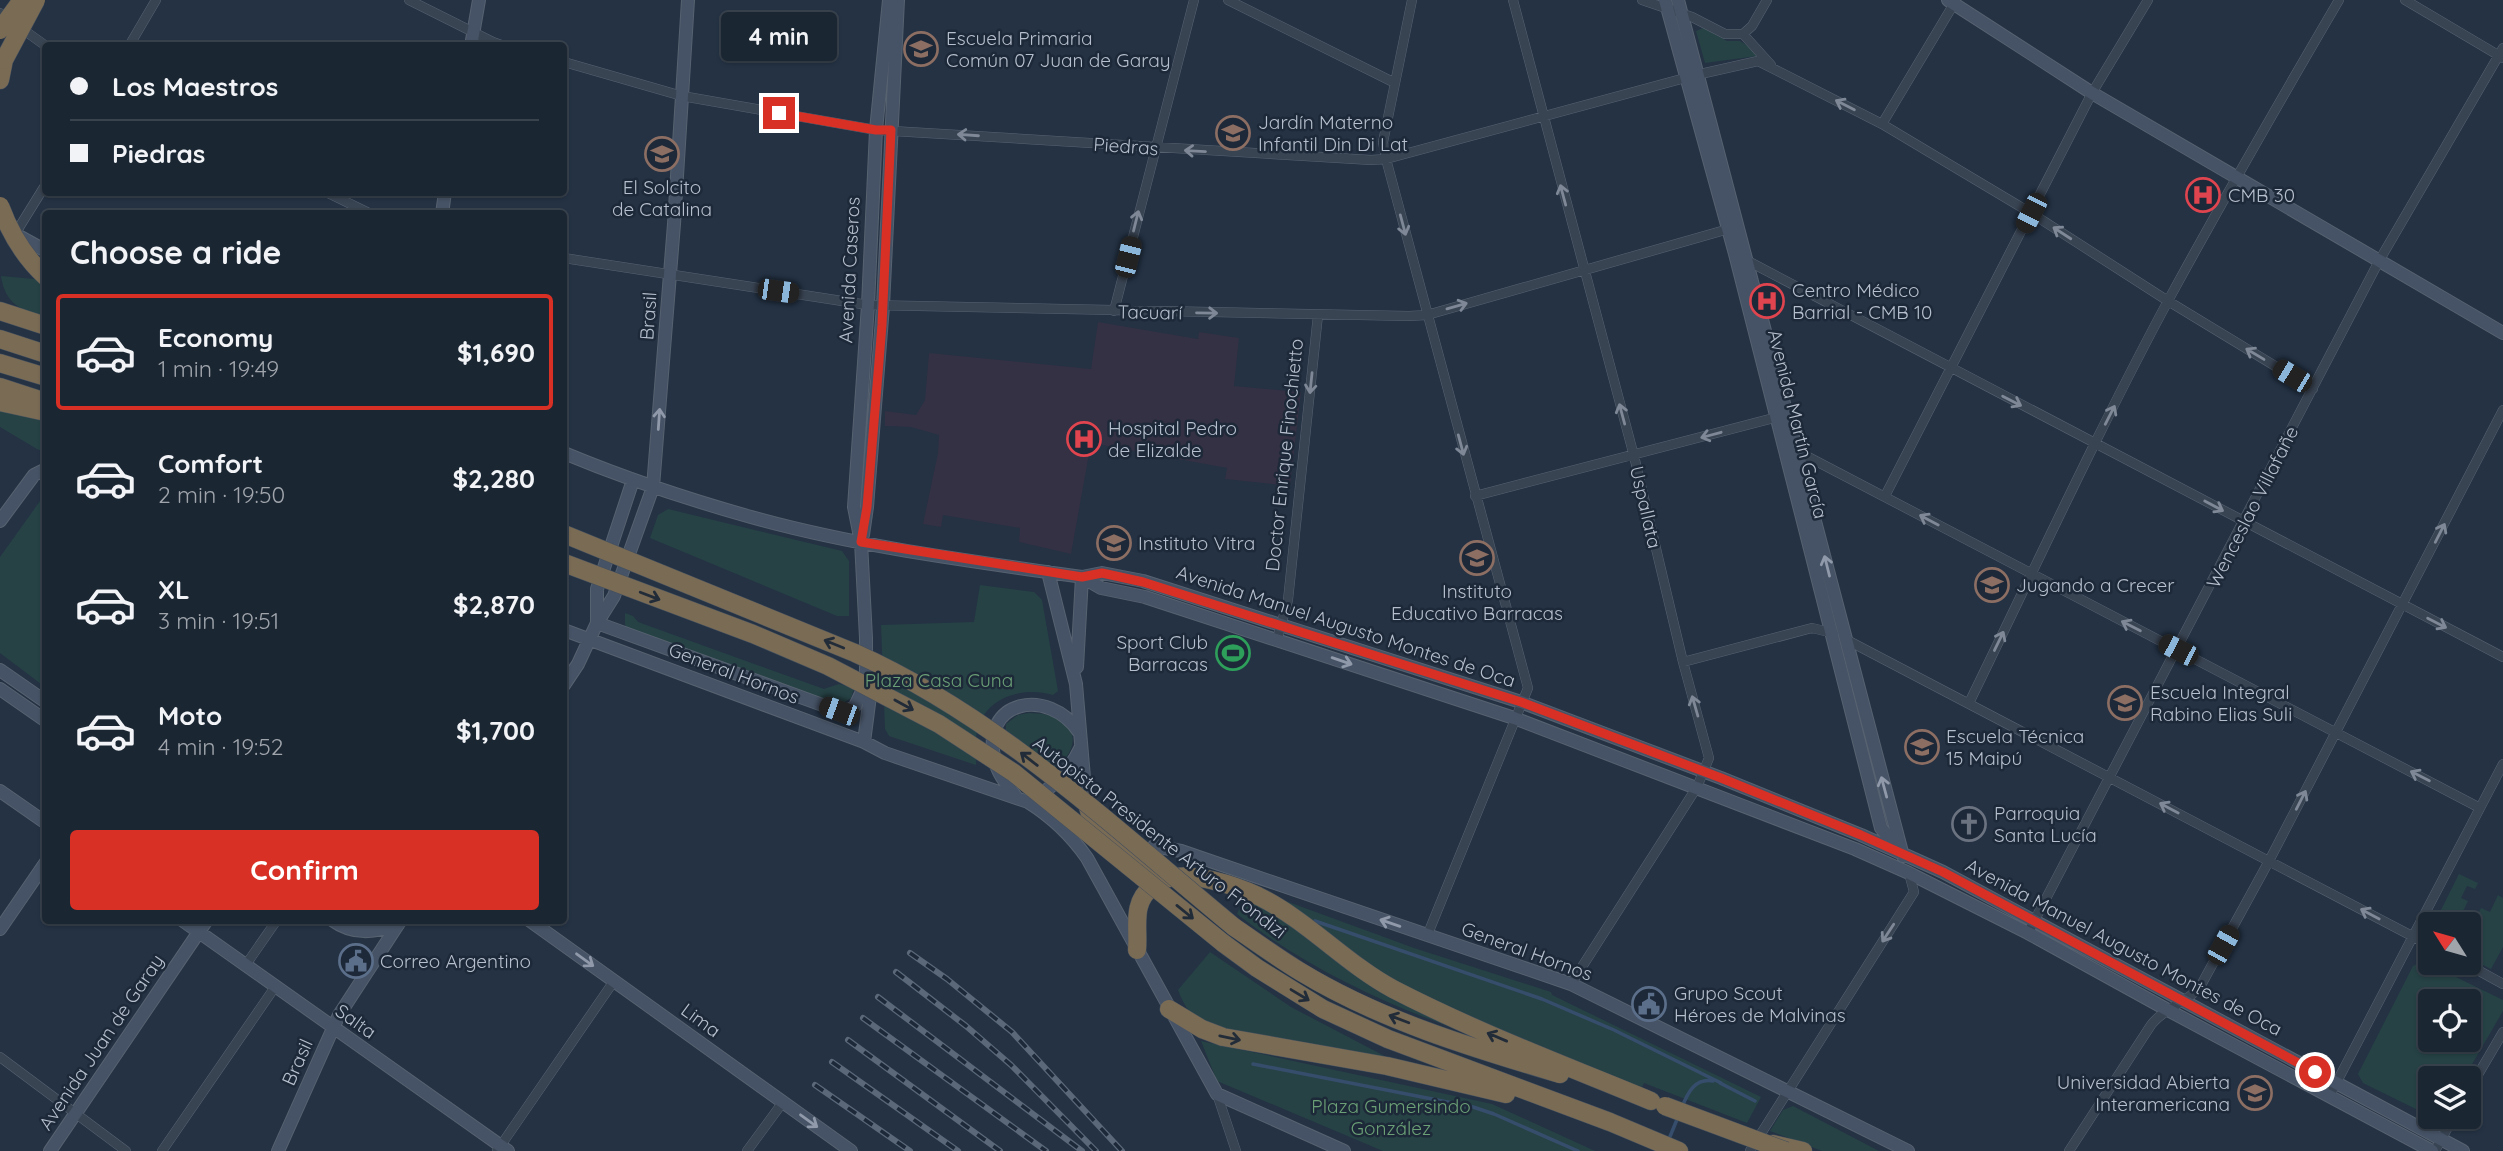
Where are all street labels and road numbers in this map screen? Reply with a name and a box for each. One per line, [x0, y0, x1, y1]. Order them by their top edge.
street label: Piedras [1093, 132, 1159, 160]
street label: Avenida Caseros [833, 196, 865, 344]
street label: Brasil [634, 291, 662, 341]
street label: Tacuarí [1117, 299, 1183, 325]
street label: Avenida Martín García [1763, 327, 1833, 521]
street label: Doctor Enrique Finochietto [1260, 337, 1308, 573]
street label: Wenceslao Villafañe [2201, 422, 2303, 592]
street label: Uspallata [1625, 464, 1667, 550]
street label: Avenida Manuel Augusto Montes de Oca [1173, 560, 1519, 692]
street label: General Hornos [665, 637, 803, 709]
street label: Autopista Presidente Arturo Frondizi [1029, 731, 1291, 943]
street label: Avenida Manuel Augusto Montes de Oca [1962, 853, 2286, 1041]
street label: General Hornos [1458, 916, 1596, 986]
street label: Avenida Juan de Garay [33, 950, 169, 1134]
street label: Salta [331, 998, 381, 1044]
street label: Lima [677, 998, 725, 1042]
street label: Brasil [276, 1035, 318, 1089]

